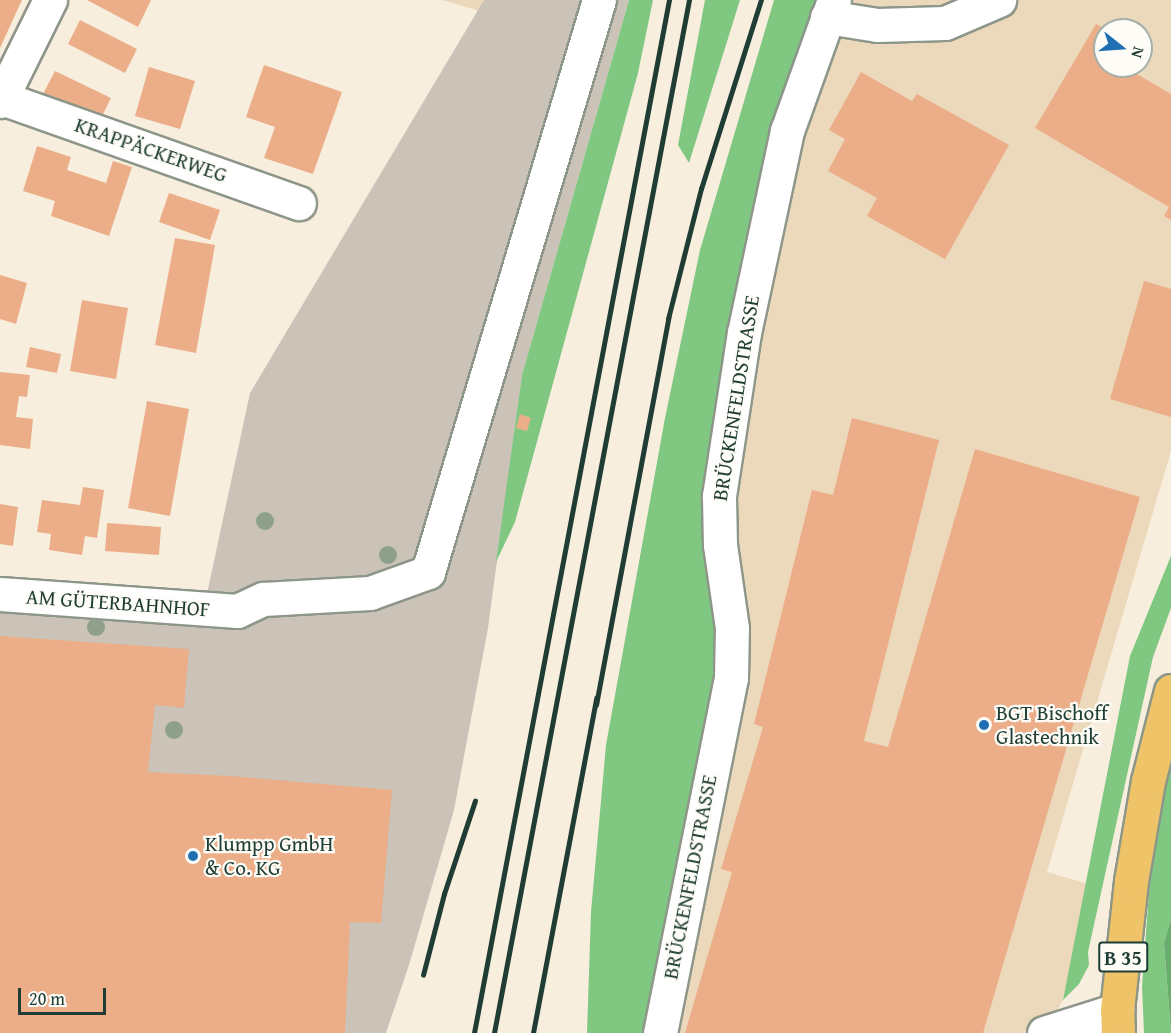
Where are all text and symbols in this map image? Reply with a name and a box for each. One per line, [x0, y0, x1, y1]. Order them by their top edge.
north arrow [1093, 18, 1153, 78]
text: N [1125, 44, 1151, 61]
street label: KRAPPÄCKERWEG [72, 112, 230, 188]
street label: BRÜCKENFELDSTRASSE [707, 293, 765, 503]
street label: AM GÜTERBAHNHOF [25, 584, 211, 622]
place label: BGT Bischoff Glastechnik [996, 700, 1108, 750]
marker: BGT Bischoff Glastechnik [977, 718, 991, 732]
street label: BRÜCKENFELDSTRASSE [658, 773, 722, 981]
place label: Klumpp GmbH & Co. KG [205, 831, 333, 881]
marker: Klumpp GmbH & Co. KG [186, 849, 200, 863]
road number: B 35 [1098, 940, 1148, 974]
scale bar [21, 976, 110, 1014]
text: 20 m [29, 985, 65, 1012]

